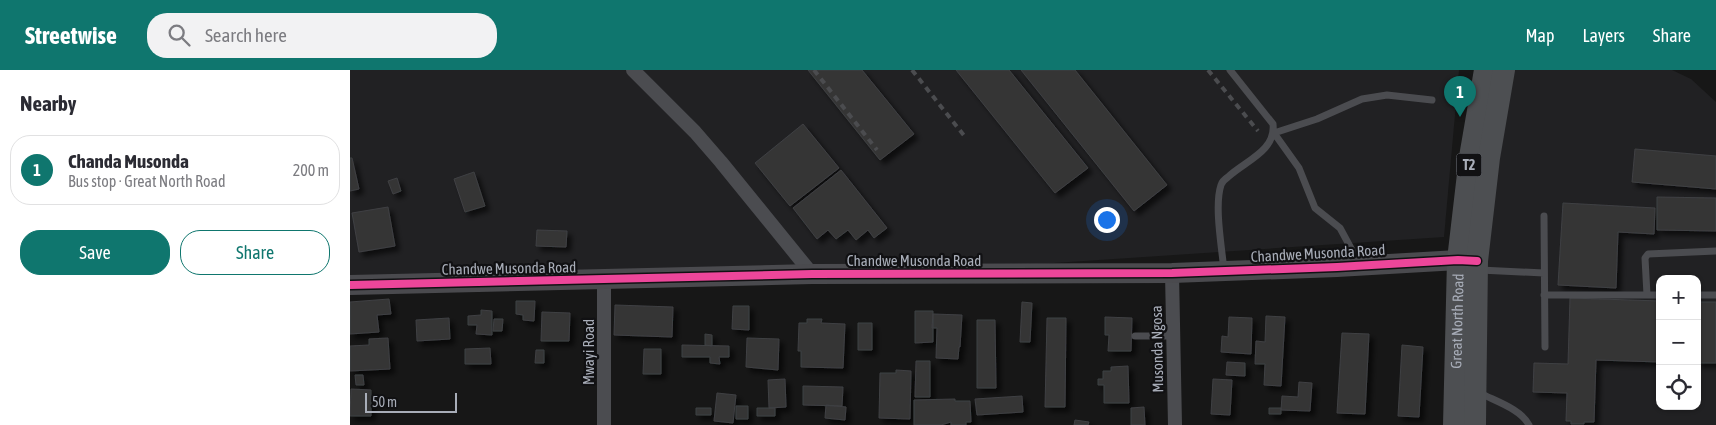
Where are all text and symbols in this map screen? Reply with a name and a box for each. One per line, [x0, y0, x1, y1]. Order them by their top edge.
search box [147, 13, 497, 58]
icon: search [165, 21, 193, 49]
text: Streetwise [25, 22, 117, 49]
text: Search here [205, 24, 287, 46]
text: Map [1525, 25, 1554, 46]
text: Layers [1582, 25, 1625, 46]
text: Share [1653, 25, 1691, 46]
pin: 1 [1444, 76, 1476, 117]
text: Nearby [20, 91, 76, 115]
text: Chanda Musonda [68, 150, 189, 172]
road number: T2 [1456, 154, 1482, 176]
text: 1 [33, 161, 41, 179]
text: 200 m [293, 161, 329, 179]
text: Bus stop · Great North Road [68, 172, 226, 190]
your location [1094, 207, 1120, 233]
button: Save [20, 230, 170, 275]
button: Share [180, 230, 330, 275]
street label: Chandwe Musonda Road [1250, 241, 1386, 265]
street label: Chandwe Musonda Road [847, 252, 981, 269]
street label: Chandwe Musonda Road [441, 258, 577, 278]
street label: Great North Road [1447, 273, 1466, 369]
map controls [1656, 275, 1701, 410]
button: + [1656, 275, 1701, 320]
street label: Musonda Ngosa [1148, 305, 1166, 393]
street label: Mwayi Road [580, 319, 597, 385]
button: − [1656, 320, 1701, 365]
button: locate [1656, 365, 1701, 410]
scale bar [365, 390, 458, 413]
text: 50 m [372, 394, 397, 410]

